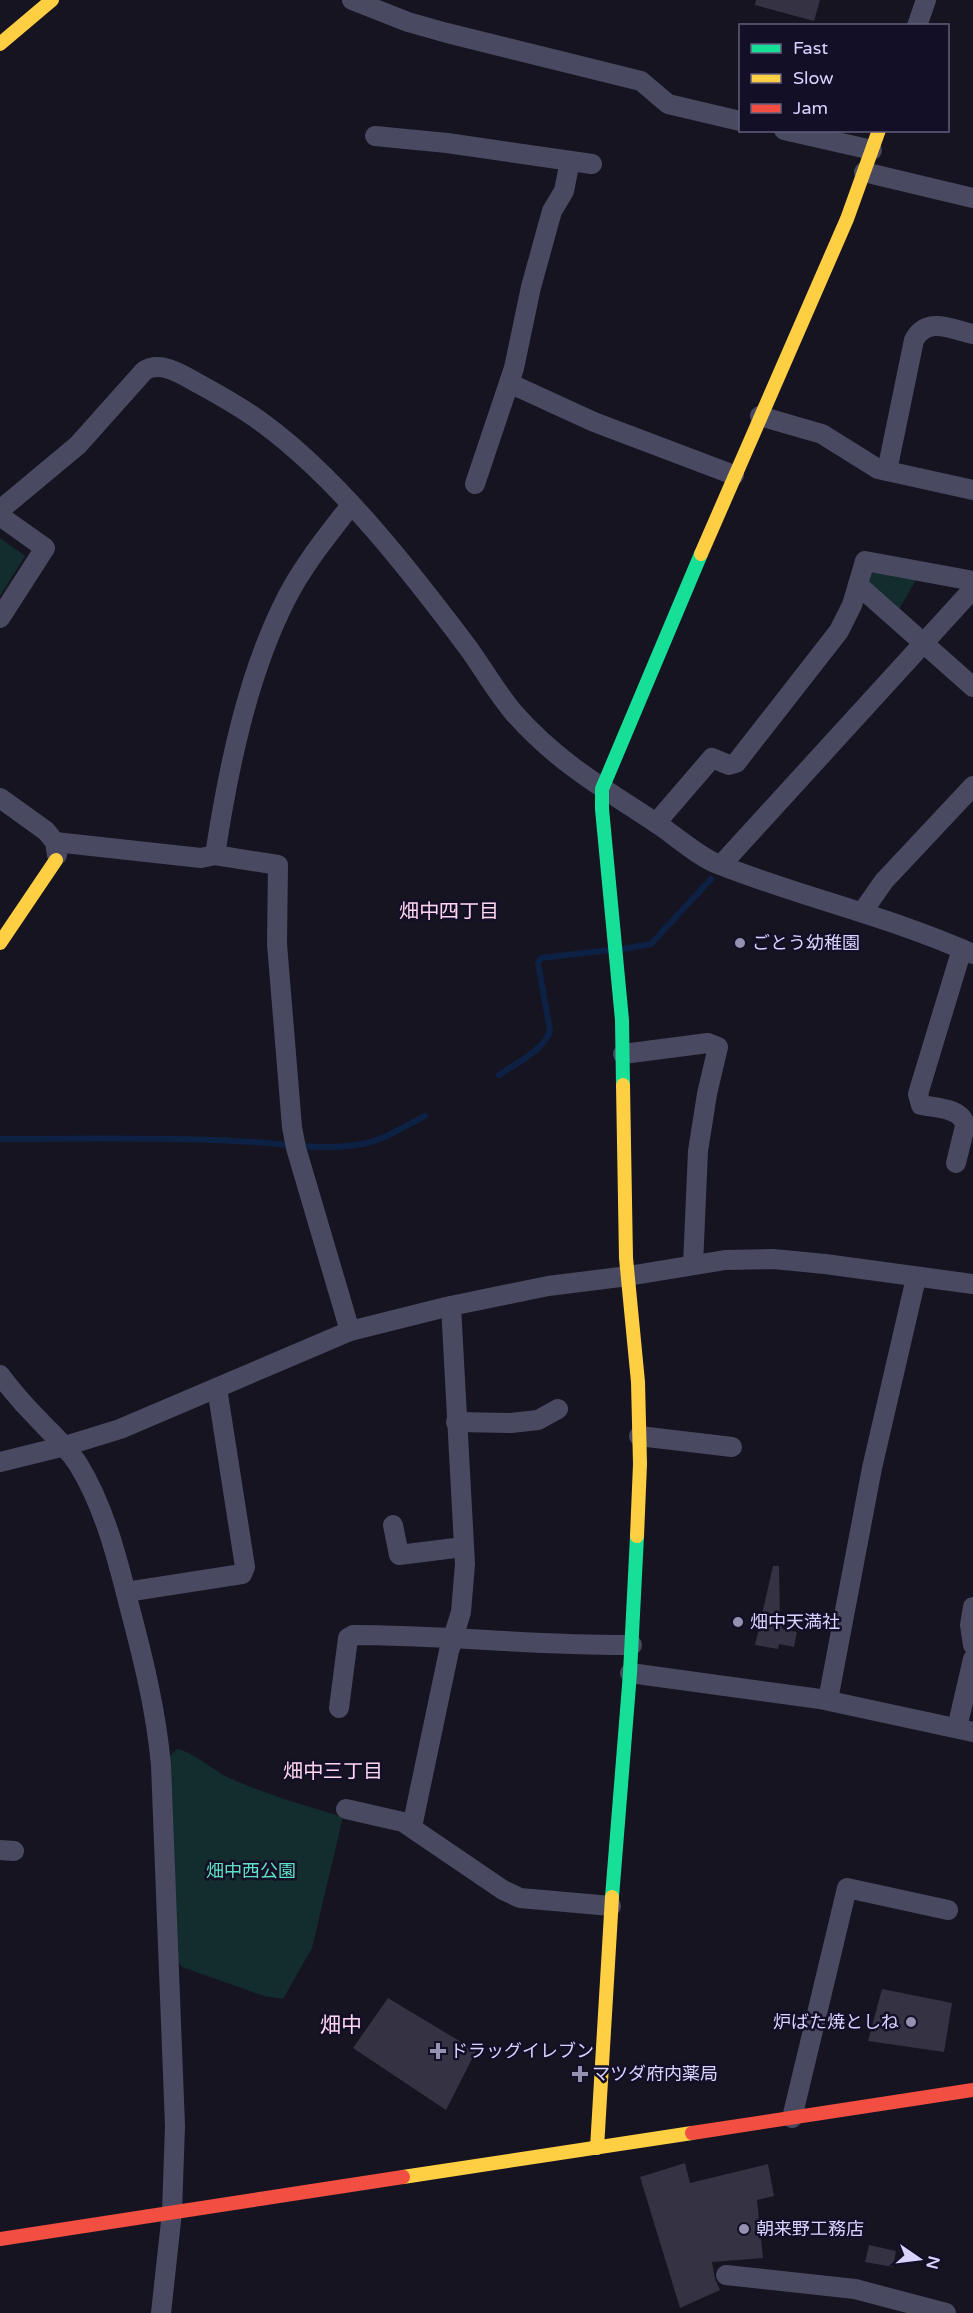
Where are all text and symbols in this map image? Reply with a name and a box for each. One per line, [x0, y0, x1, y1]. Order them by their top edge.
legend [739, 24, 949, 132]
text: Fast [793, 37, 828, 59]
text: Slow [793, 67, 834, 89]
text: Jam [793, 97, 828, 119]
district label: 畑中四丁目 [399, 900, 499, 924]
place label: ごとう幼稚園 [752, 932, 860, 954]
marker: ごとう幼稚園 [733, 936, 747, 950]
place label: 畑中天満社 [750, 1611, 840, 1633]
marker: 畑中天満社 [731, 1615, 745, 1629]
district label: 畑中三丁目 [283, 1760, 383, 1784]
park label: 畑中西公園 [206, 1860, 296, 1882]
place label: 炉ばた焼としね [773, 2011, 899, 2033]
district label: 畑中 [320, 2013, 362, 2038]
marker: 炉ばた焼としね [904, 2015, 918, 2029]
place label: ドラッグイレブン [450, 2040, 594, 2062]
marker: ドラッグイレブン [431, 2044, 445, 2058]
place label: マツダ府内薬局 [592, 2063, 718, 2085]
marker: マツダ府内薬局 [573, 2067, 587, 2081]
place label: 朝来野工務店 [756, 2218, 864, 2240]
marker: 朝来野工務店 [737, 2222, 751, 2236]
north arrow [889, 2229, 949, 2289]
text: N [921, 2254, 944, 2271]

